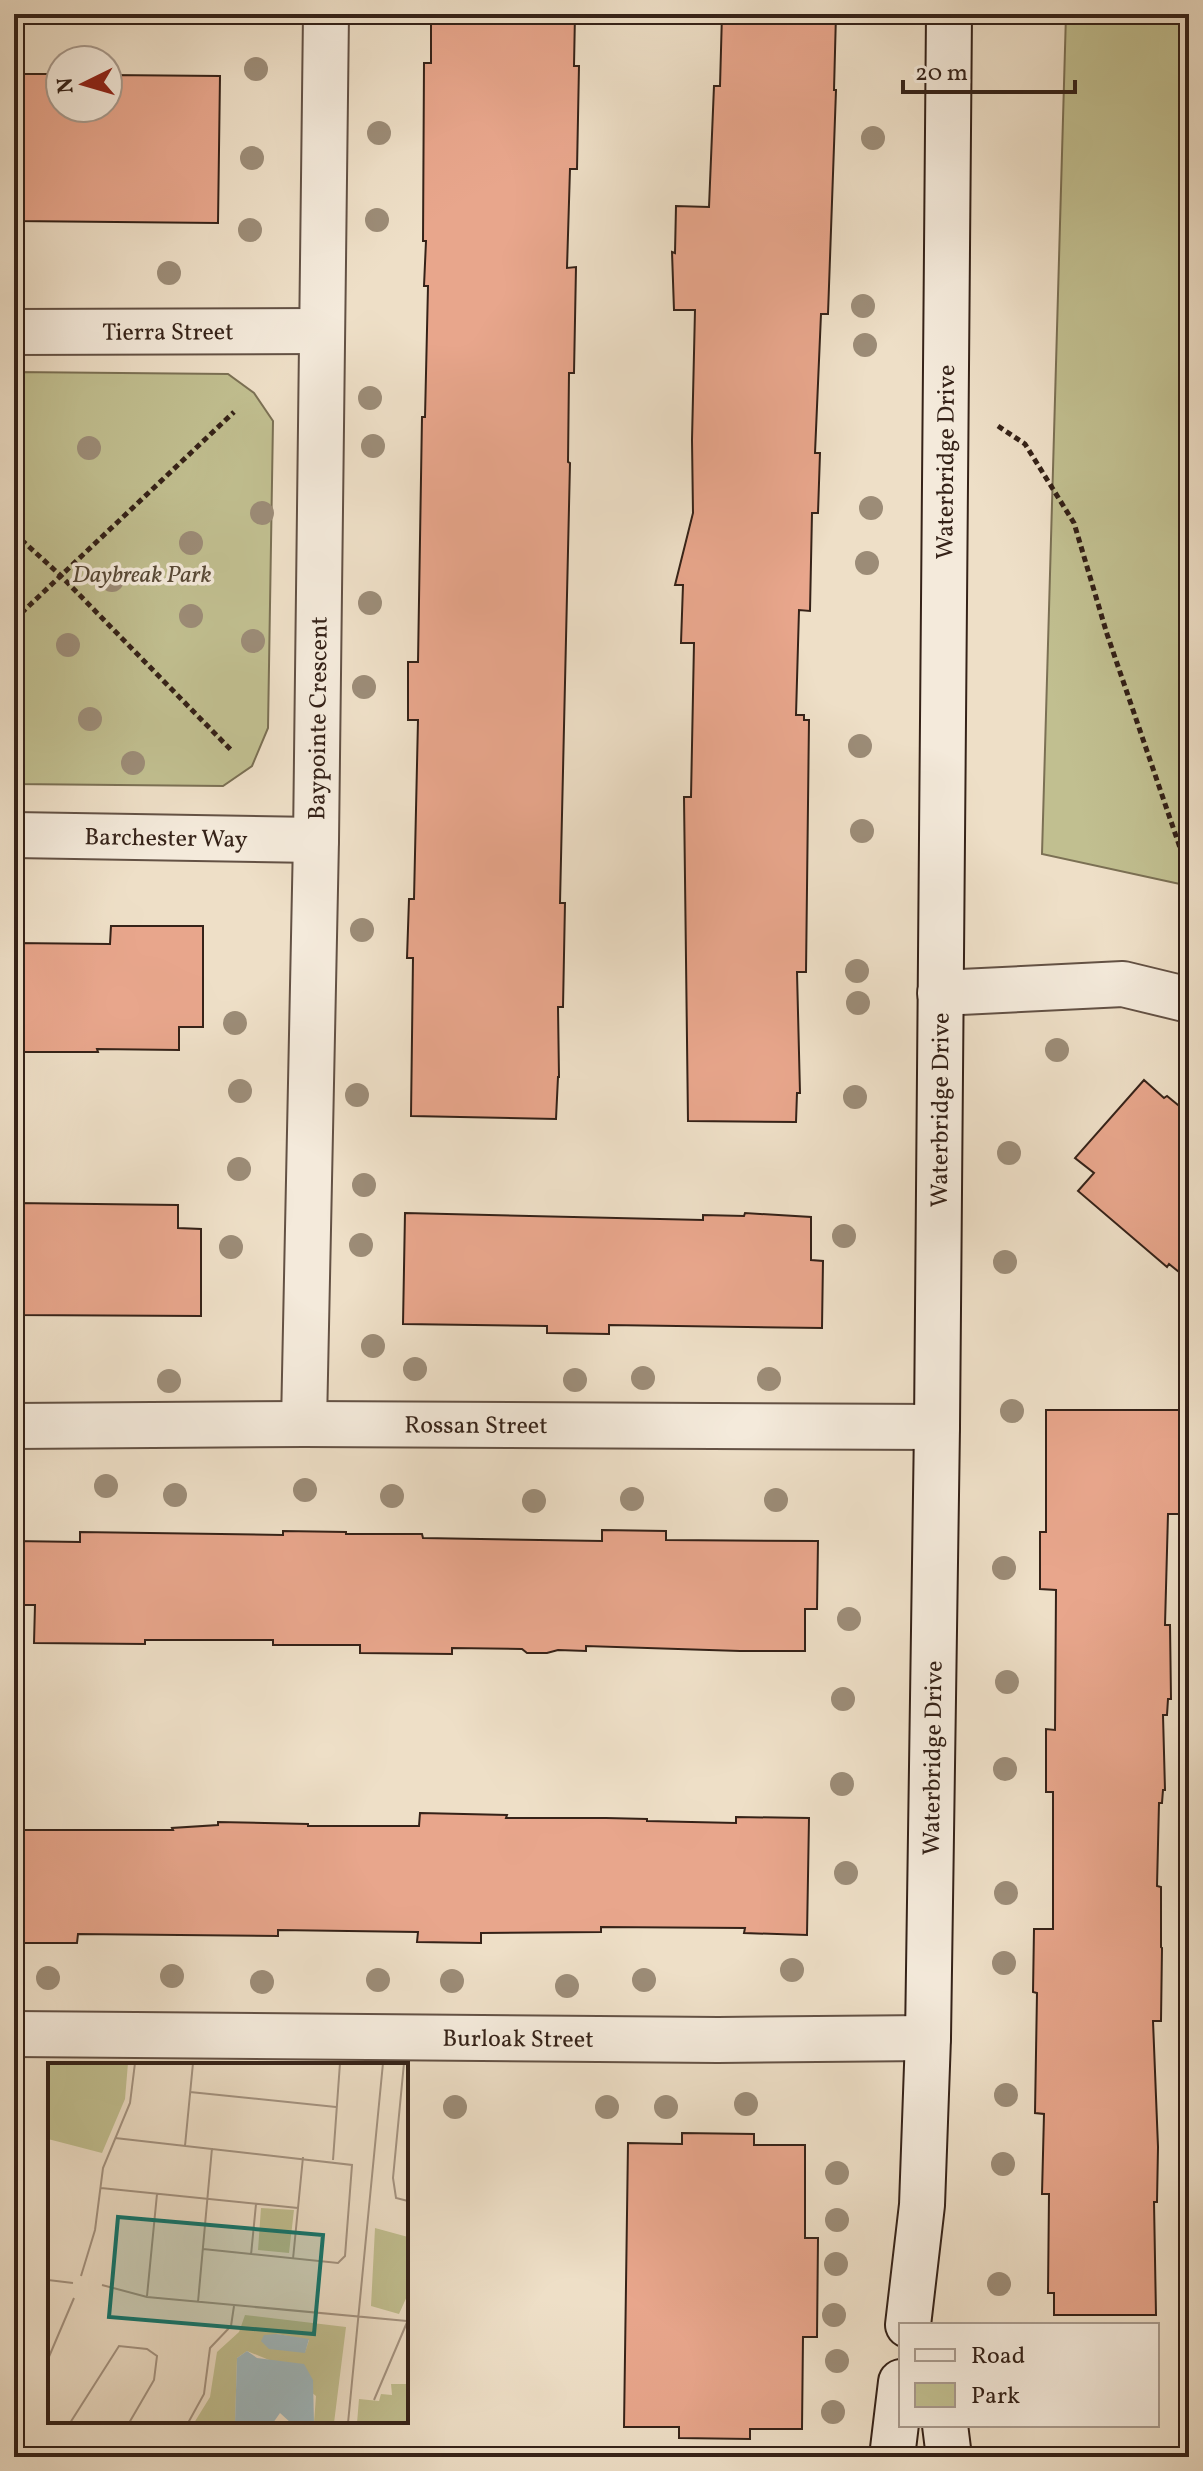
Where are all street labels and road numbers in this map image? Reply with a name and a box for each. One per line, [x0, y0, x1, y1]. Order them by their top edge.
street label: Tierra Street [102, 316, 234, 351]
street label: Waterbridge Drive [929, 365, 965, 560]
street label: Baypointe Crescent [301, 616, 338, 820]
street label: Barchester Way [84, 821, 248, 858]
street label: Waterbridge Drive [924, 1013, 960, 1208]
street label: Rossan Street [404, 1409, 548, 1444]
street label: Waterbridge Drive [916, 1660, 953, 1856]
street label: Burloak Street [442, 2023, 594, 2058]

